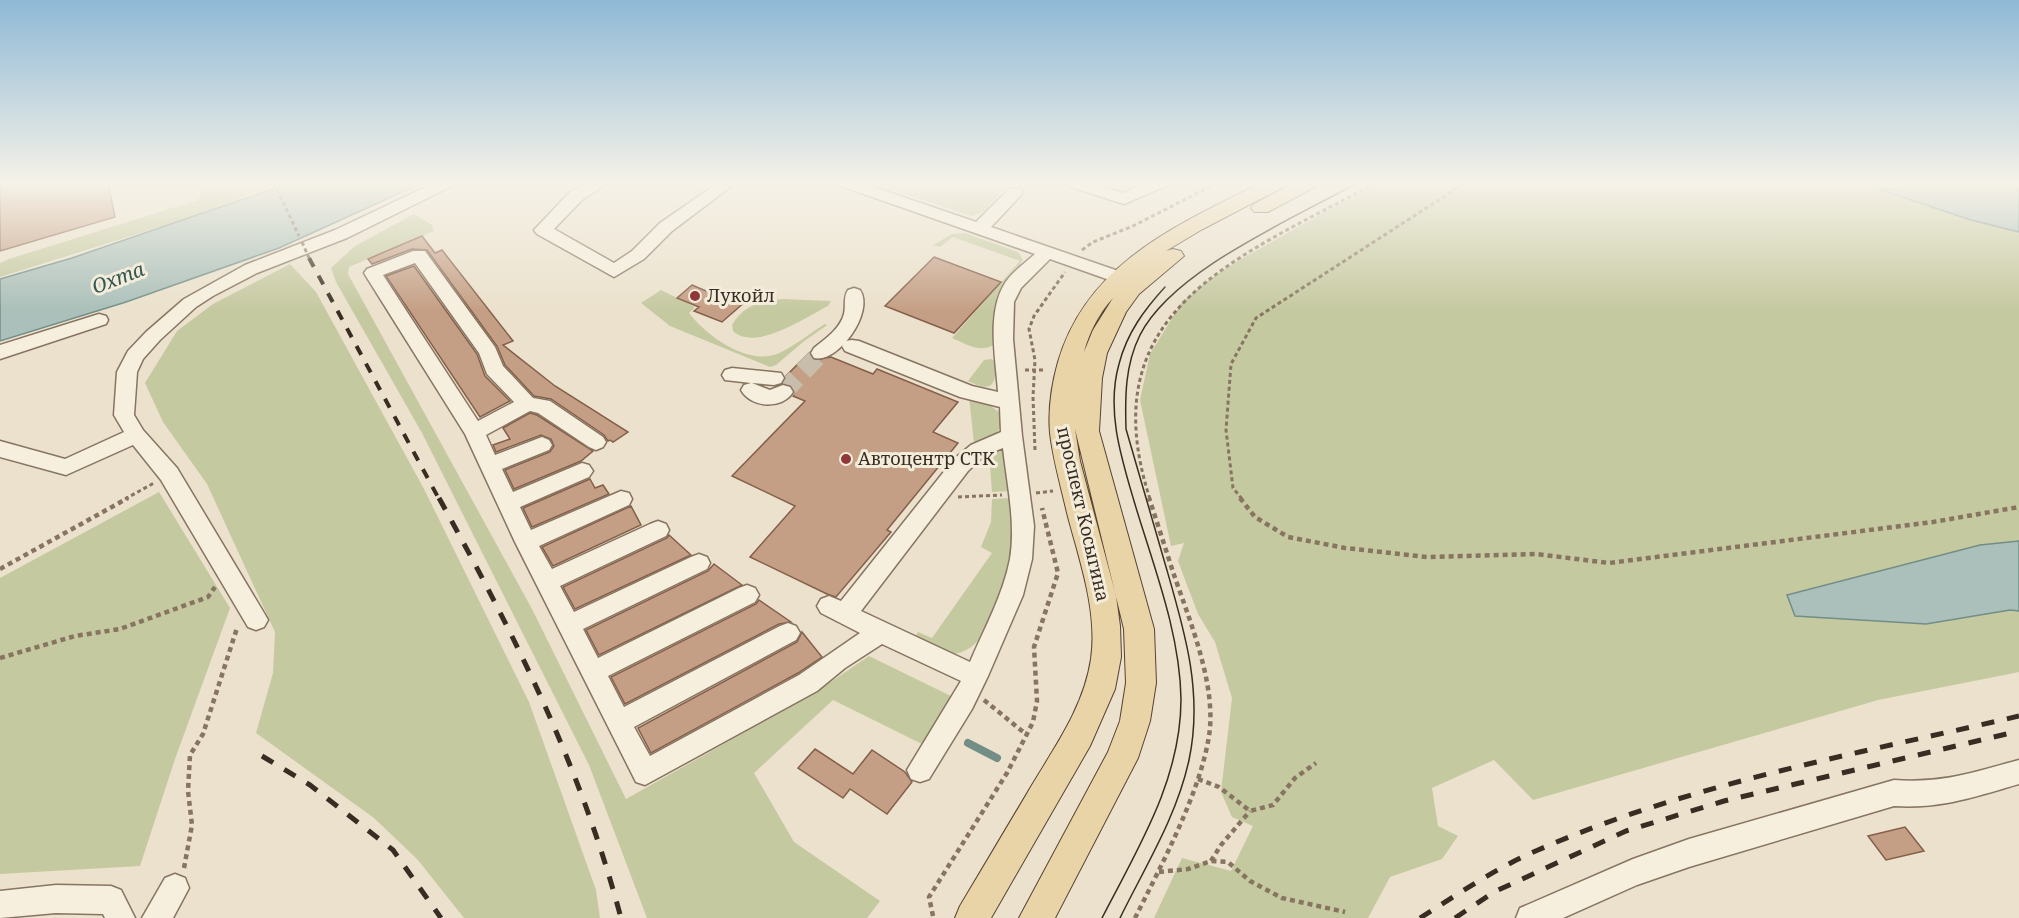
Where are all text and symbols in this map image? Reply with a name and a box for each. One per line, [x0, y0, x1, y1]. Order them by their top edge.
water label: Охта [88, 255, 148, 300]
place label: Лукойл [707, 283, 775, 307]
marker: Лукойл [688, 289, 702, 303]
street label: проспект Косыгина [1052, 424, 1116, 604]
place label: Автоцентр СТК [858, 446, 995, 470]
marker: Автоцентр СТК [839, 452, 853, 466]

